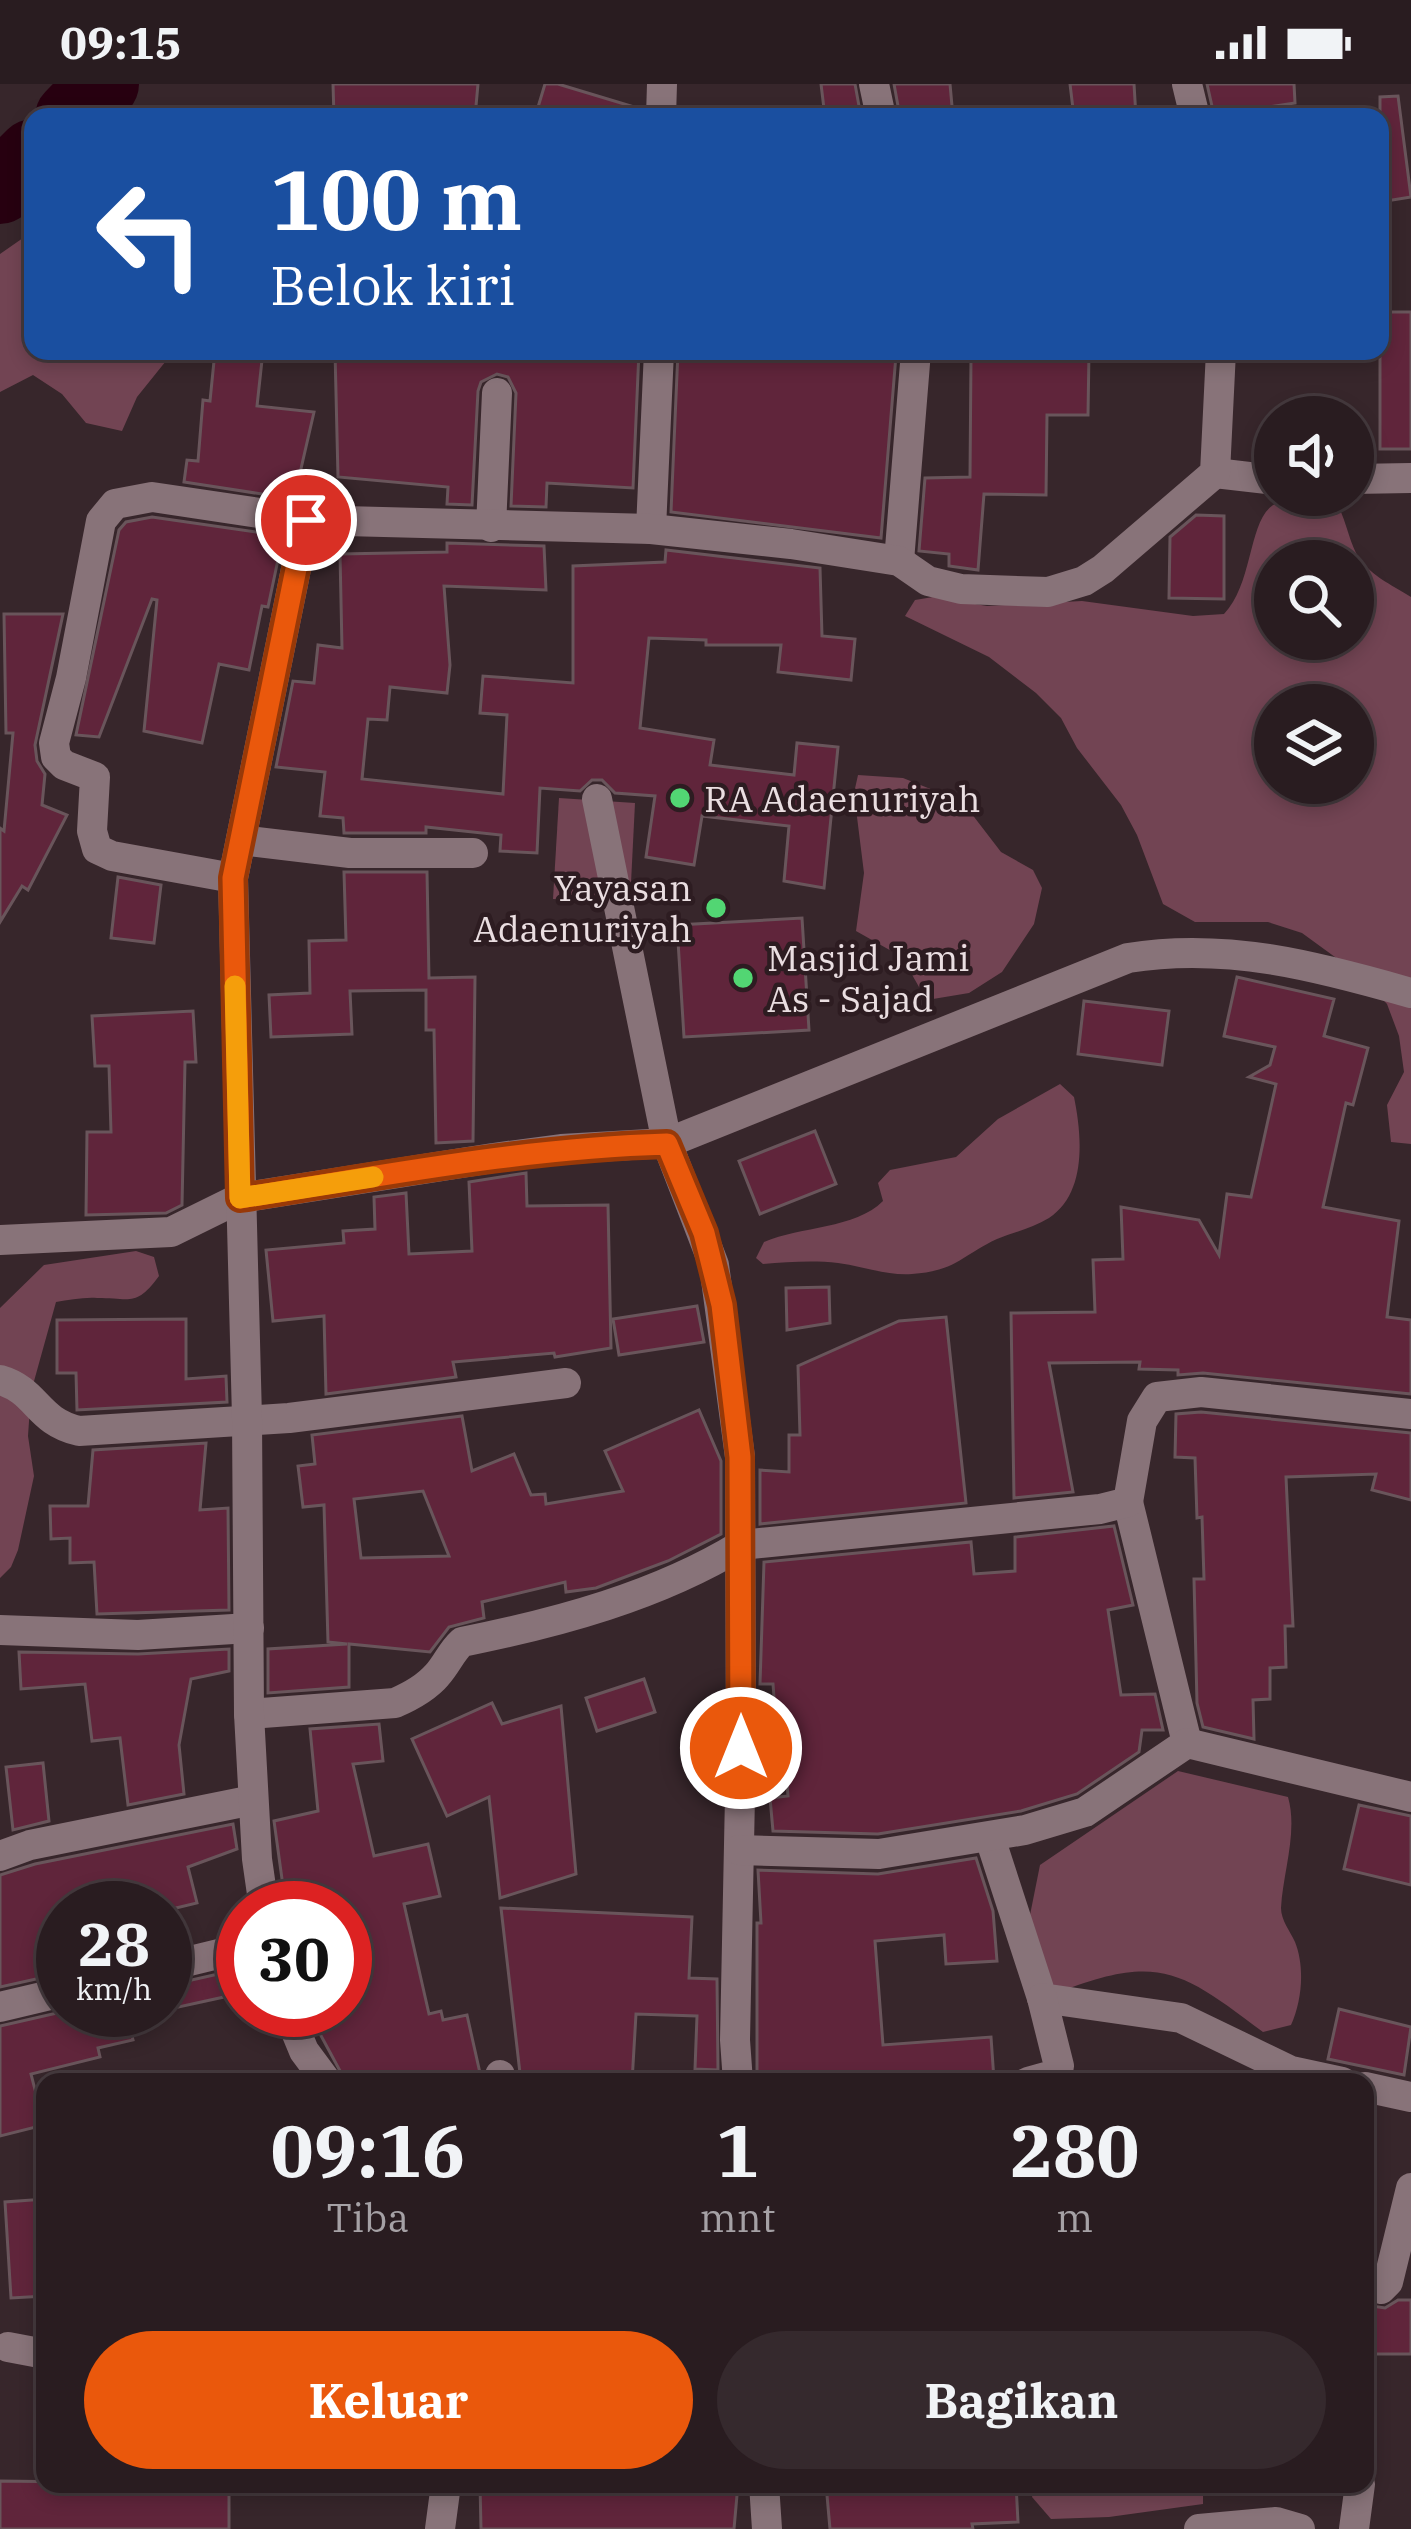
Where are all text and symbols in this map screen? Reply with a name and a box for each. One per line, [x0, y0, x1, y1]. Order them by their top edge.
text: 09:15 [60, 13, 182, 71]
text: 100 m [270, 144, 522, 253]
icon: left [72, 156, 228, 312]
text: Belok kiri [270, 250, 515, 320]
map controls [1254, 396, 1374, 804]
button: sound [1254, 396, 1374, 516]
pin [255, 469, 357, 571]
icon: arrive [273, 487, 339, 553]
button: search [1254, 540, 1374, 660]
button: layers [1254, 684, 1374, 804]
place label: RA Adaenuriyah [704, 775, 980, 822]
marker: RA Adaenuriyah [667, 785, 693, 811]
place label: Yayasan Adaenuriyah [473, 864, 692, 952]
marker: Yayasan Adaenuriyah [703, 895, 729, 921]
place label: Masjid Jami As - Sajad [767, 934, 970, 1022]
marker: Masjid Jami As - Sajad [730, 965, 756, 991]
position arrow [678, 1685, 804, 1811]
speed limit sign: 30 [216, 1881, 372, 2037]
text: 28 [78, 1904, 150, 1983]
text: km/h [76, 1969, 152, 2008]
text: 09:16 [270, 2103, 465, 2197]
text: 1 [716, 2103, 759, 2197]
text: 280 [1010, 2103, 1140, 2197]
text: Tiba [326, 2192, 409, 2243]
text: mnt [700, 2192, 775, 2243]
text: m [1056, 2192, 1093, 2243]
button: Keluar [84, 2331, 693, 2469]
button: Bagikan [717, 2331, 1326, 2469]

